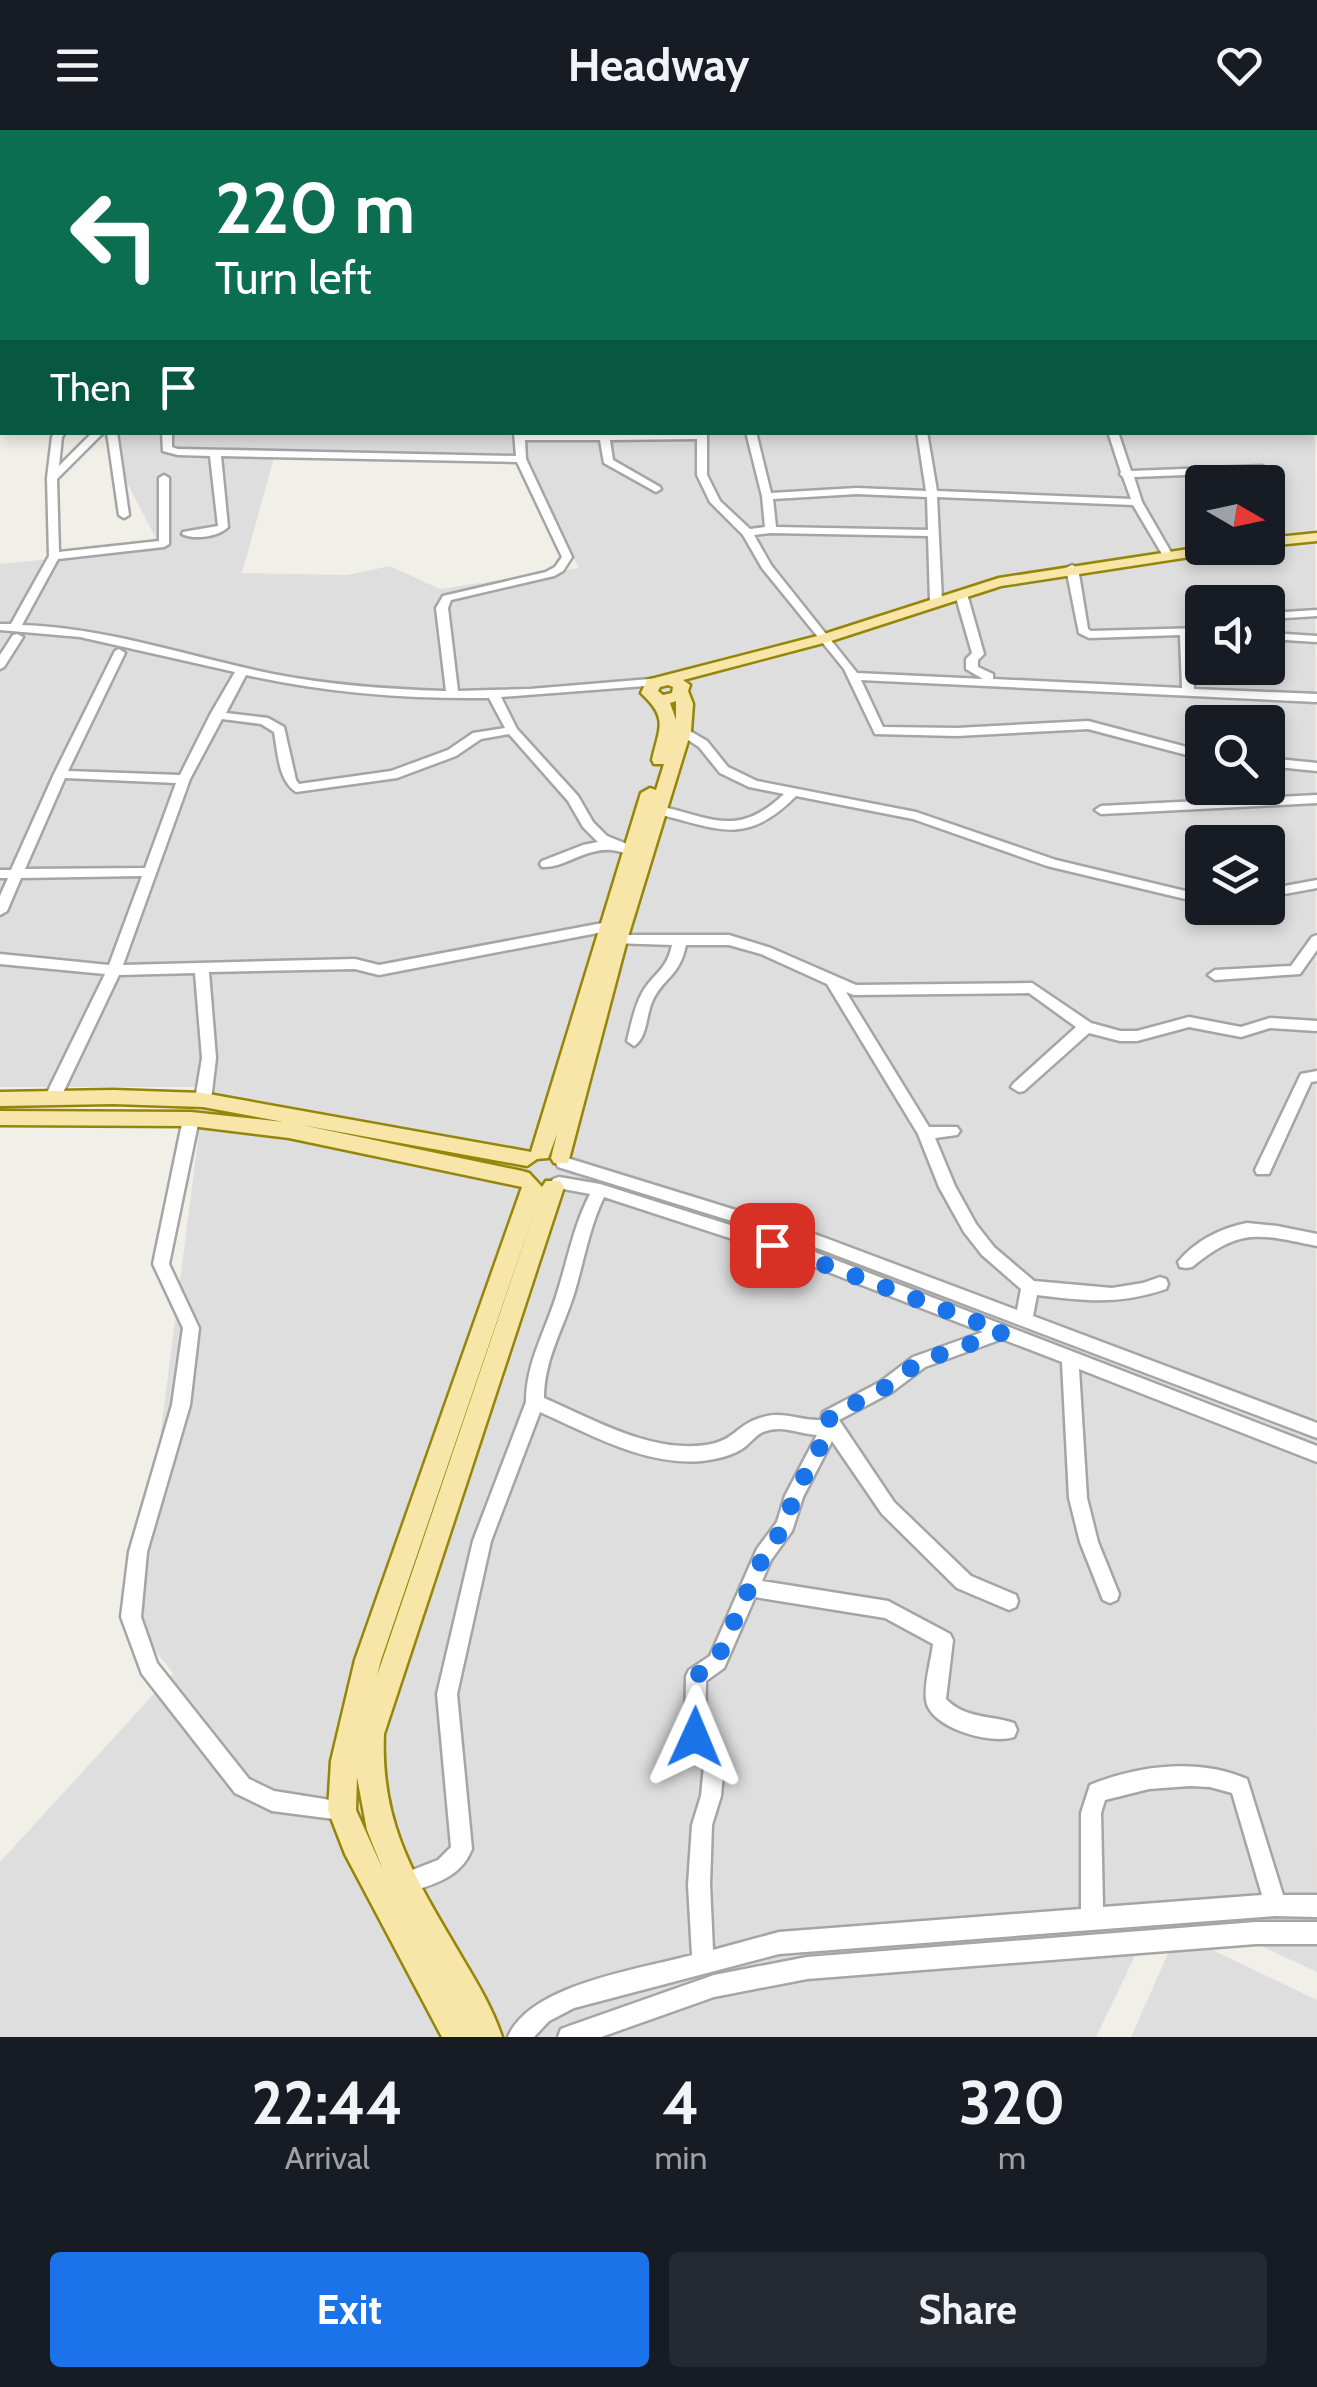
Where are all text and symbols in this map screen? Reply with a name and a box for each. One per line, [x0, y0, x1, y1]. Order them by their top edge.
icon: menu [50, 38, 105, 93]
text: Headway [568, 38, 749, 92]
icon: heart [1212, 38, 1267, 93]
text: 220 m [215, 165, 415, 251]
icon: left [50, 170, 180, 300]
text: Turn left [215, 251, 372, 305]
icon: arrive [151, 360, 206, 415]
text: Then [50, 364, 131, 411]
north arrow [1185, 465, 1285, 565]
map controls [1185, 465, 1285, 925]
button: sound [1185, 585, 1285, 685]
button: search [1185, 705, 1285, 805]
button: layers [1185, 825, 1285, 925]
pin [730, 1203, 815, 1288]
icon: arrive [745, 1218, 800, 1273]
position arrow [643, 1685, 747, 1789]
text: 22:44 [252, 2066, 403, 2139]
text: 4 [662, 2066, 700, 2139]
text: 320 [959, 2066, 1065, 2139]
text: Arrival [285, 2138, 370, 2177]
text: min [655, 2138, 707, 2177]
text: m [998, 2138, 1026, 2177]
button: Exit [50, 2252, 649, 2367]
button: Share [669, 2252, 1267, 2367]

